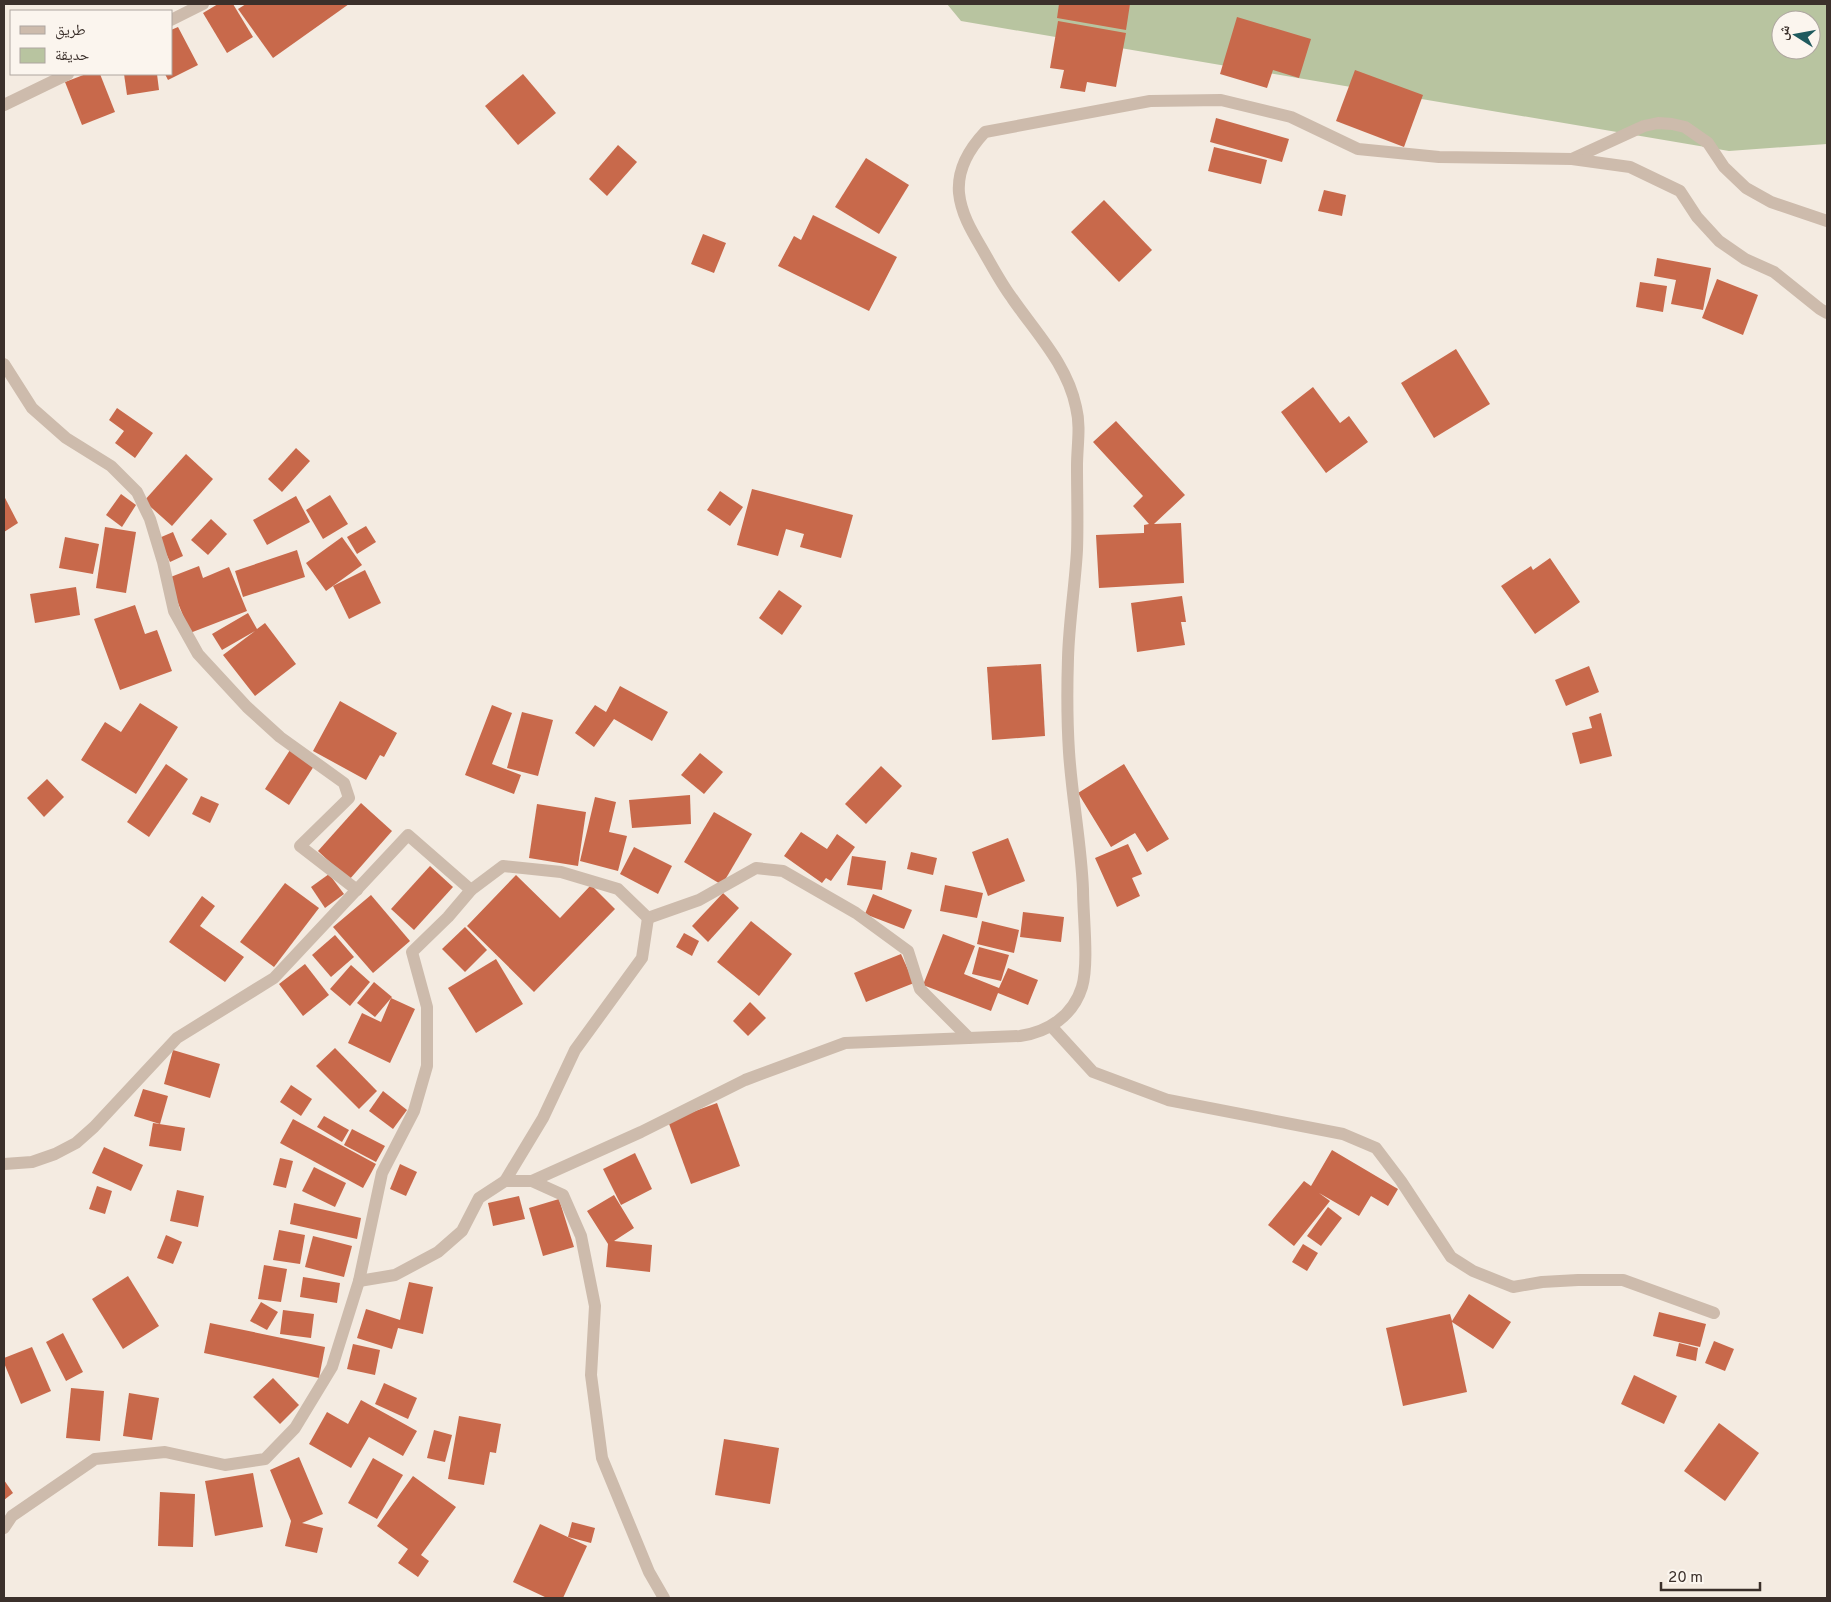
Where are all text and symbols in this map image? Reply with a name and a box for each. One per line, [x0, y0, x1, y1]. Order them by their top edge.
legend [10, 10, 172, 75]
north arrow [1771, 10, 1821, 60]
text: طريق [55, 22, 86, 41]
text: ش [1775, 24, 1794, 42]
text: حديقة [55, 47, 90, 66]
scale bar [1661, 1560, 1760, 1592]
text: 20 m [1668, 1569, 1703, 1588]

